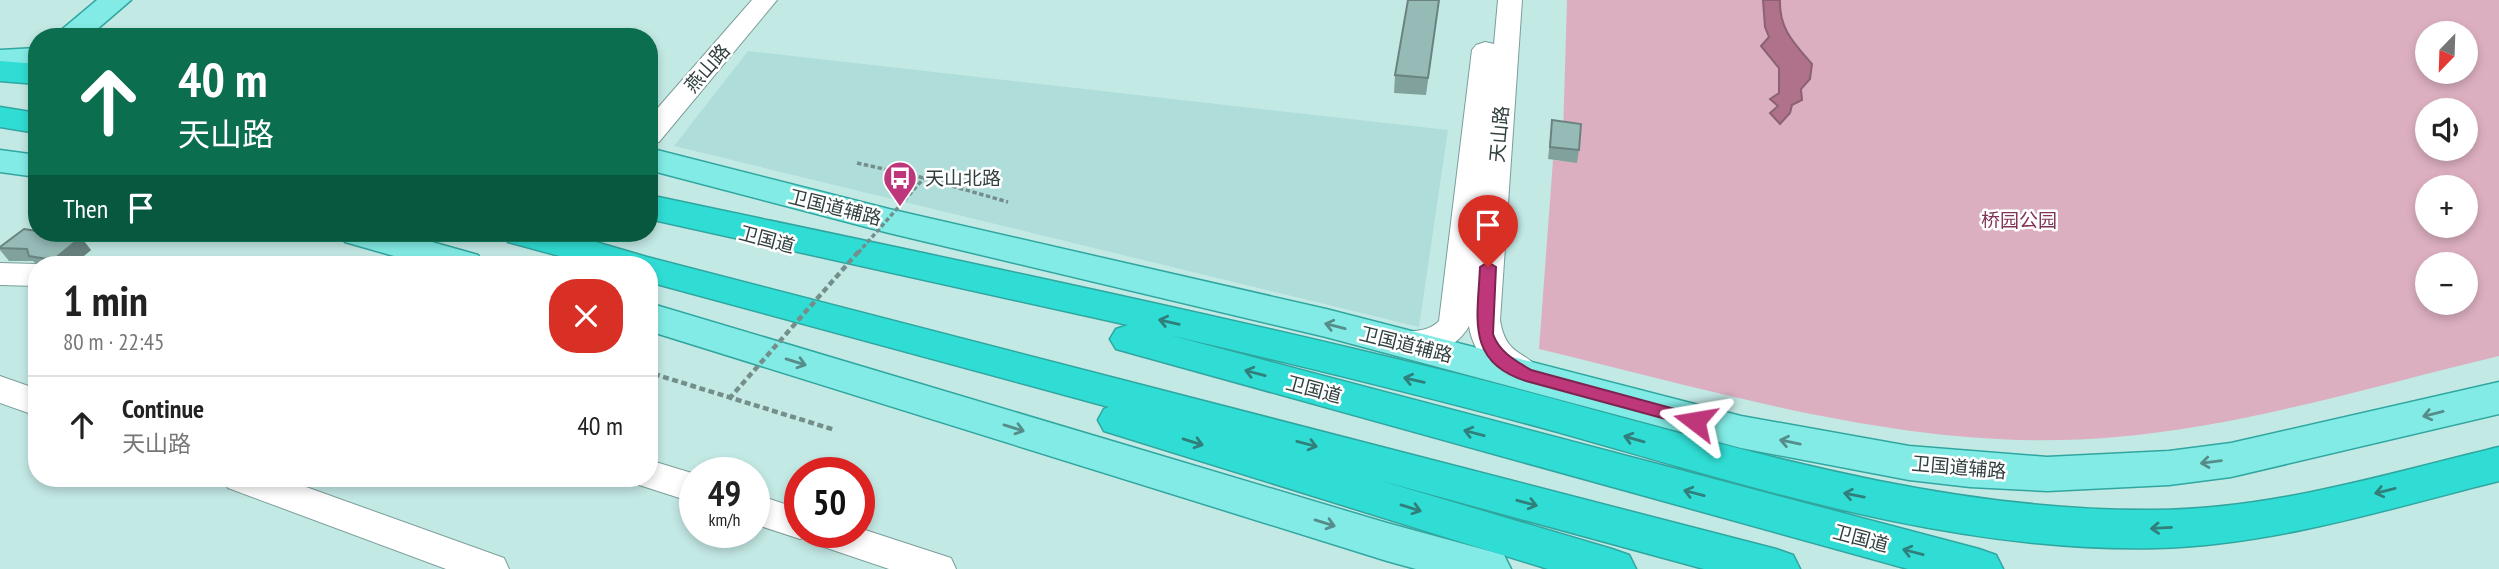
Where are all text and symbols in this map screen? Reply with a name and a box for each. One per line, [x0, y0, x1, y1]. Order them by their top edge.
north arrow [2415, 21, 2478, 84]
map controls [2415, 21, 2478, 315]
street label: 燕山路 [679, 39, 735, 97]
text: 40 m [178, 47, 267, 111]
icon: ahead [63, 56, 154, 147]
button: sound [2415, 98, 2478, 161]
street label: 天山路 [1485, 105, 1513, 163]
text: 天山路 [178, 113, 274, 155]
bus stop icon: 天山北路 [881, 159, 919, 208]
place label: 天山北路 [925, 166, 1001, 190]
button: + [2415, 175, 2478, 238]
street label: 卫国道辅路 [786, 184, 884, 230]
icon: arrive [122, 189, 160, 227]
text: Then [63, 192, 108, 225]
pin [1458, 195, 1518, 267]
icon: arrive [1469, 206, 1507, 244]
park label: 桥园公园 [1981, 208, 2057, 232]
street label: 卫国道 [736, 220, 798, 258]
button: − [2415, 252, 2478, 315]
text: 1 min [63, 273, 148, 328]
button: close [549, 279, 623, 353]
one-way arrow [1158, 315, 1180, 328]
one-way arrow [1324, 319, 1347, 332]
street label: 卫国道辅路 [1357, 321, 1455, 367]
text: 80 m · 22:45 [63, 327, 164, 356]
one-way arrow [785, 356, 807, 369]
one-way arrow [1244, 366, 1267, 379]
street label: 卫国道 [1283, 370, 1345, 408]
one-way arrow [1403, 373, 1426, 386]
position arrow [1658, 384, 1732, 458]
text: Continue [122, 392, 204, 425]
icon: ahead [63, 406, 101, 444]
one-way arrow [2422, 408, 2445, 421]
text: 40 m [577, 409, 623, 442]
one-way arrow [1002, 423, 1024, 436]
one-way arrow [1463, 426, 1485, 439]
text: 天山路 [122, 429, 191, 458]
one-way arrow [1623, 431, 1645, 444]
one-way arrow [1779, 435, 1802, 449]
one-way arrow [1182, 437, 1204, 450]
one-way arrow [1295, 438, 1318, 451]
street label: 卫国道辅路 [1911, 451, 2007, 483]
one-way arrow [2200, 456, 2222, 469]
speed limit sign: 50 [784, 457, 875, 548]
text: 49 [708, 470, 741, 516]
one-way arrow [2374, 485, 2397, 498]
one-way arrow [1683, 486, 1706, 499]
one-way arrow [1843, 487, 1866, 501]
one-way arrow [1516, 497, 1538, 510]
one-way arrow [1399, 502, 1421, 515]
text: km/h [709, 508, 740, 531]
one-way arrow [1314, 517, 1336, 530]
street label: 卫国道 [1830, 519, 1892, 557]
one-way arrow [2150, 522, 2173, 535]
one-way arrow [1903, 545, 1925, 558]

